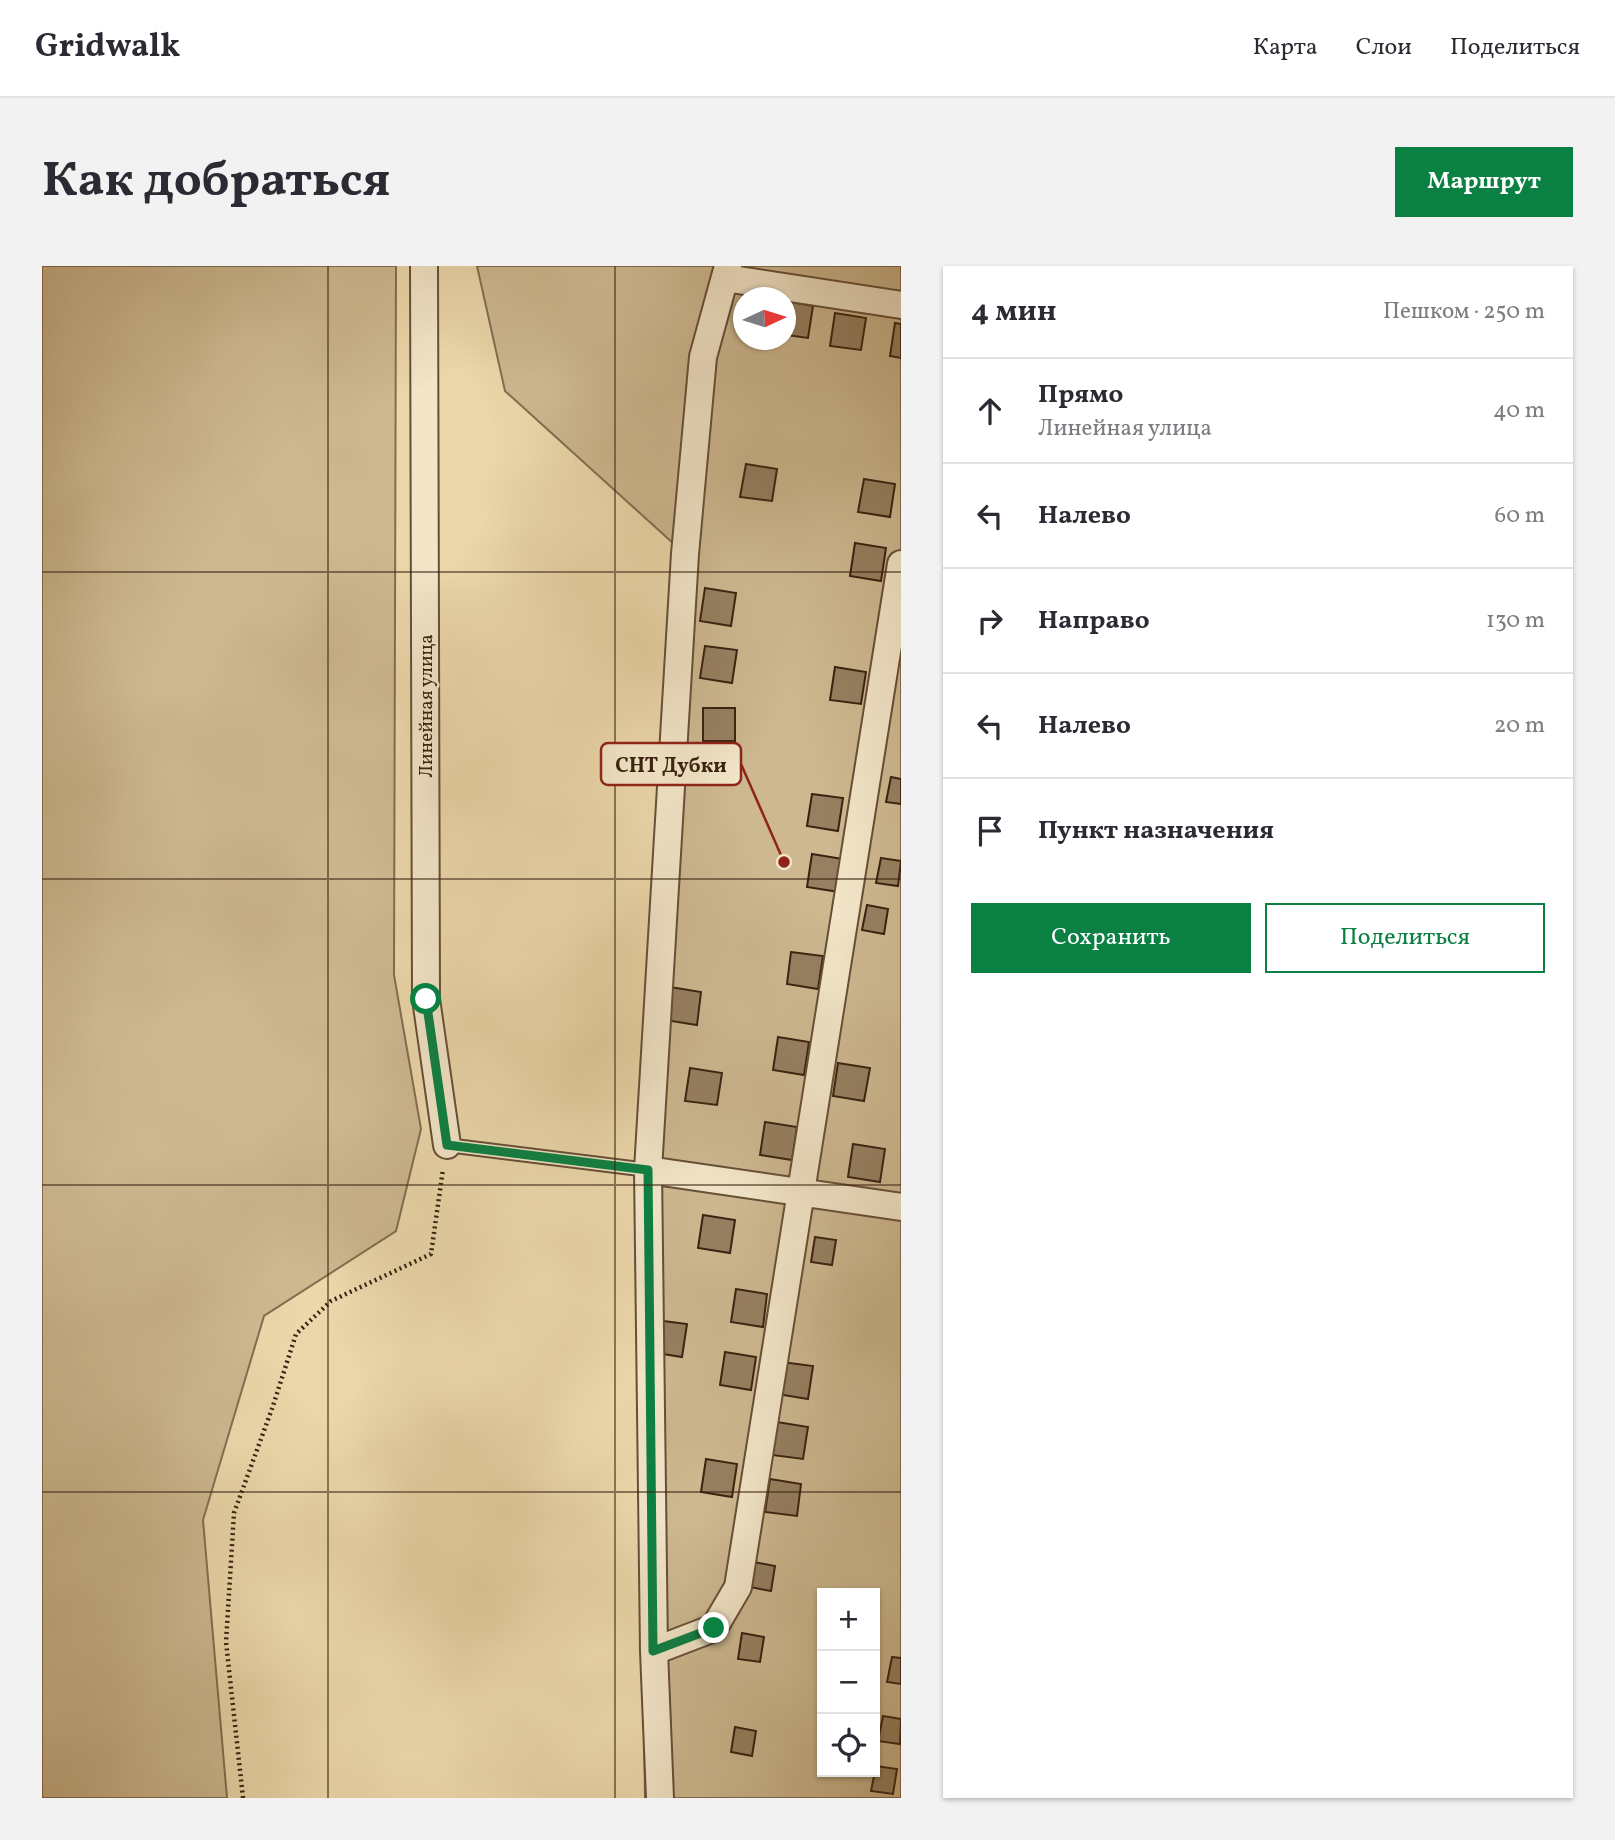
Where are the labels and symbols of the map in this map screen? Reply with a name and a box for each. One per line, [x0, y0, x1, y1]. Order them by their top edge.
north arrow [733, 287, 796, 350]
street label: Линейная улица [414, 634, 440, 778]
callout: СНТ Дубки [601, 743, 741, 785]
text: СНТ Дубки [615, 752, 727, 781]
route start [410, 983, 441, 1014]
route end [698, 1612, 729, 1643]

